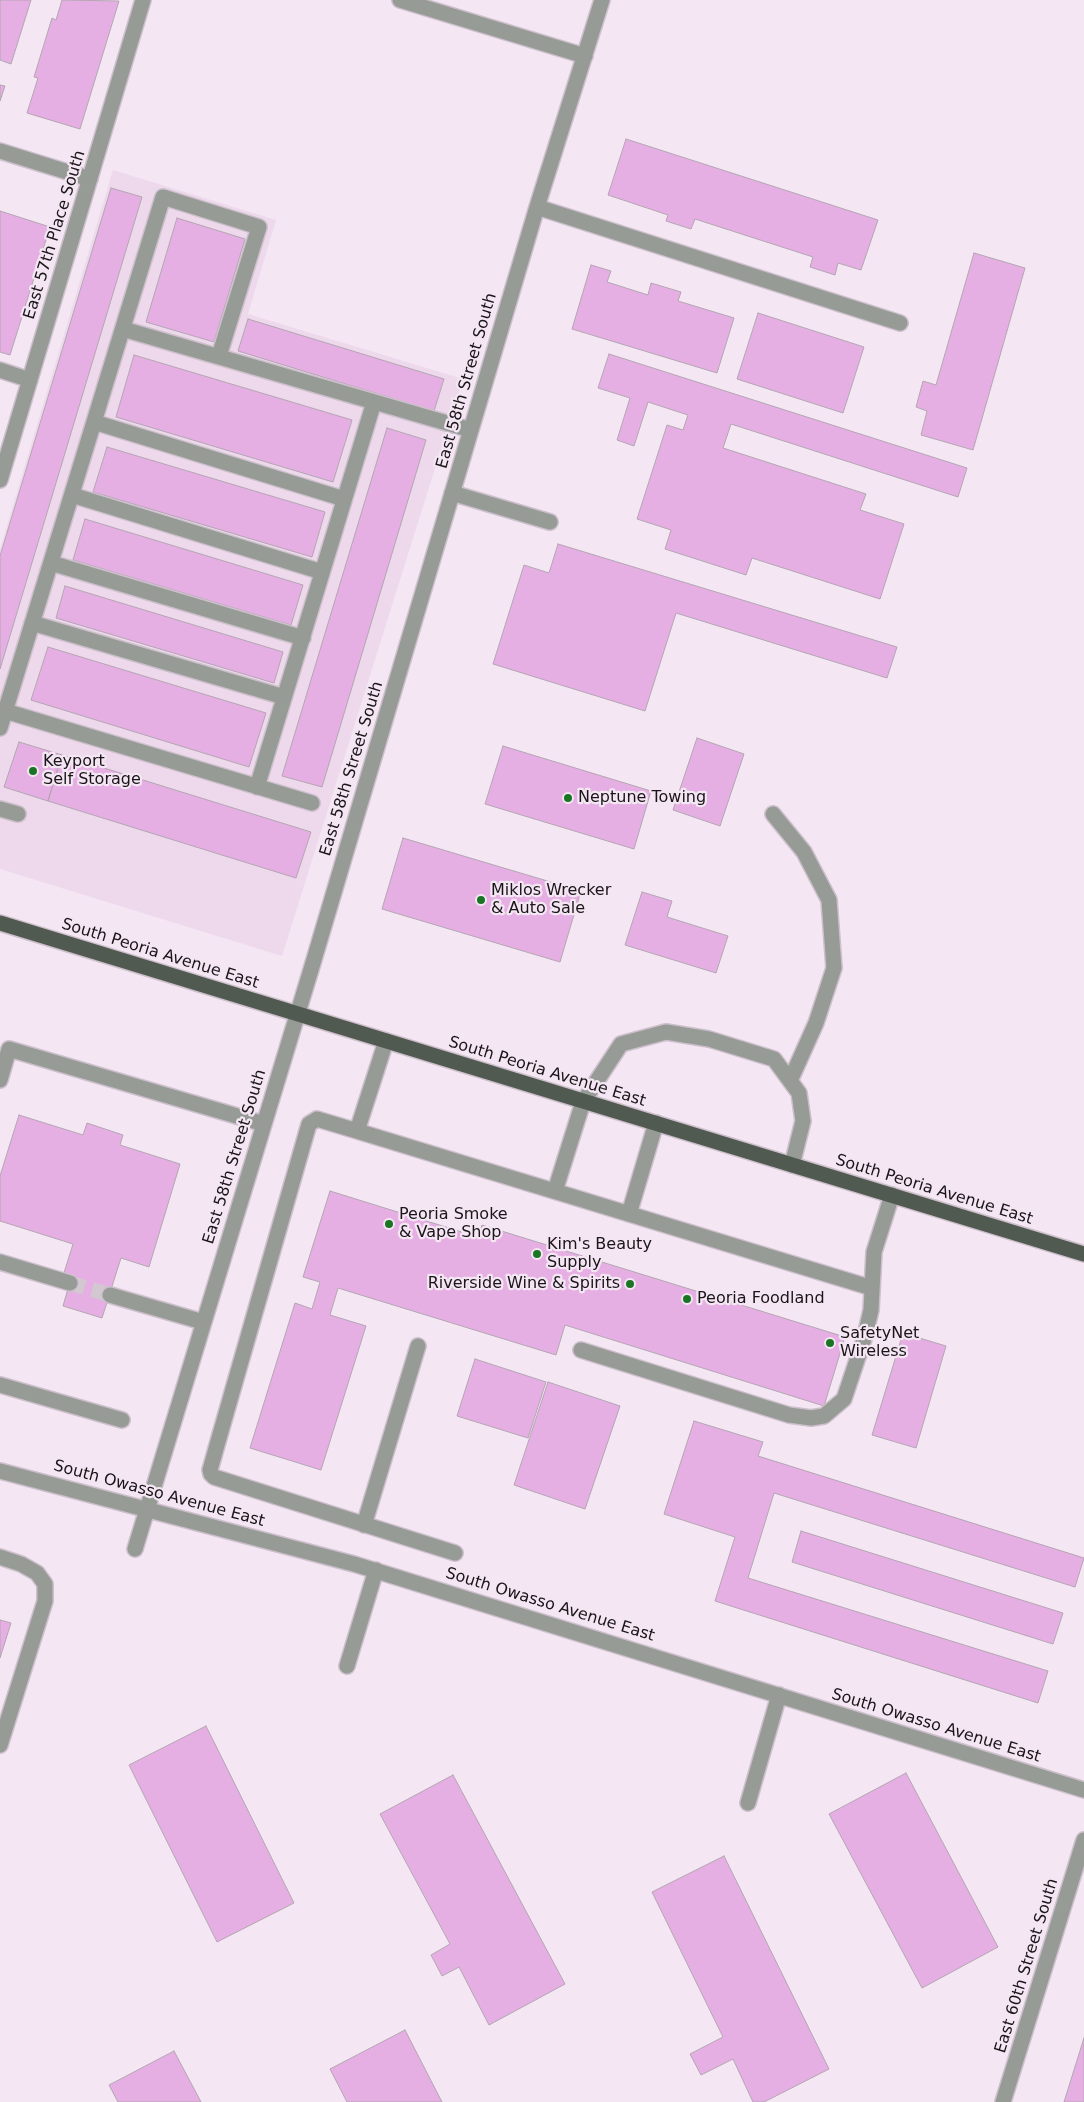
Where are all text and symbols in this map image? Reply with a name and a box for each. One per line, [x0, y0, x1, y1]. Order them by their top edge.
street label: East 57th Place South [20, 148, 90, 322]
street label: East 58th Street South [433, 291, 501, 471]
street label: East 58th Street South [316, 679, 388, 859]
place label: Keyport Self Storage [43, 752, 141, 790]
marker: Keyport Self Storage [27, 765, 39, 777]
place label: Neptune Towing [578, 788, 706, 808]
marker: Neptune Towing [562, 792, 574, 804]
place label: Miklos Wrecker & Auto Sale [491, 881, 611, 919]
marker: Miklos Wrecker & Auto Sale [475, 894, 487, 906]
street label: South Peoria Avenue East [59, 915, 261, 993]
street label: South Peoria Avenue East [446, 1033, 648, 1111]
street label: East 58th Street South [199, 1067, 271, 1247]
street label: South Peoria Avenue East [833, 1151, 1035, 1229]
place label: Peoria Smoke & Vape Shop [399, 1205, 508, 1243]
marker: Peoria Smoke & Vape Shop [383, 1218, 395, 1230]
place label: Kim's Beauty Supply [547, 1235, 652, 1273]
marker: Kim's Beauty Supply [531, 1248, 543, 1260]
place label: Riverside Wine & Spirits [428, 1274, 620, 1294]
marker: Riverside Wine & Spirits [624, 1278, 636, 1290]
place label: Peoria Foodland [697, 1289, 825, 1309]
marker: Peoria Foodland [681, 1293, 693, 1305]
place label: SafetyNet Wireless [840, 1324, 919, 1362]
marker: SafetyNet Wireless [824, 1337, 836, 1349]
street label: South Owasso Avenue East [51, 1457, 267, 1531]
street label: South Owasso Avenue East [443, 1564, 657, 1646]
street label: South Owasso Avenue East [829, 1685, 1043, 1767]
street label: East 60th Street South [991, 1876, 1063, 2056]

